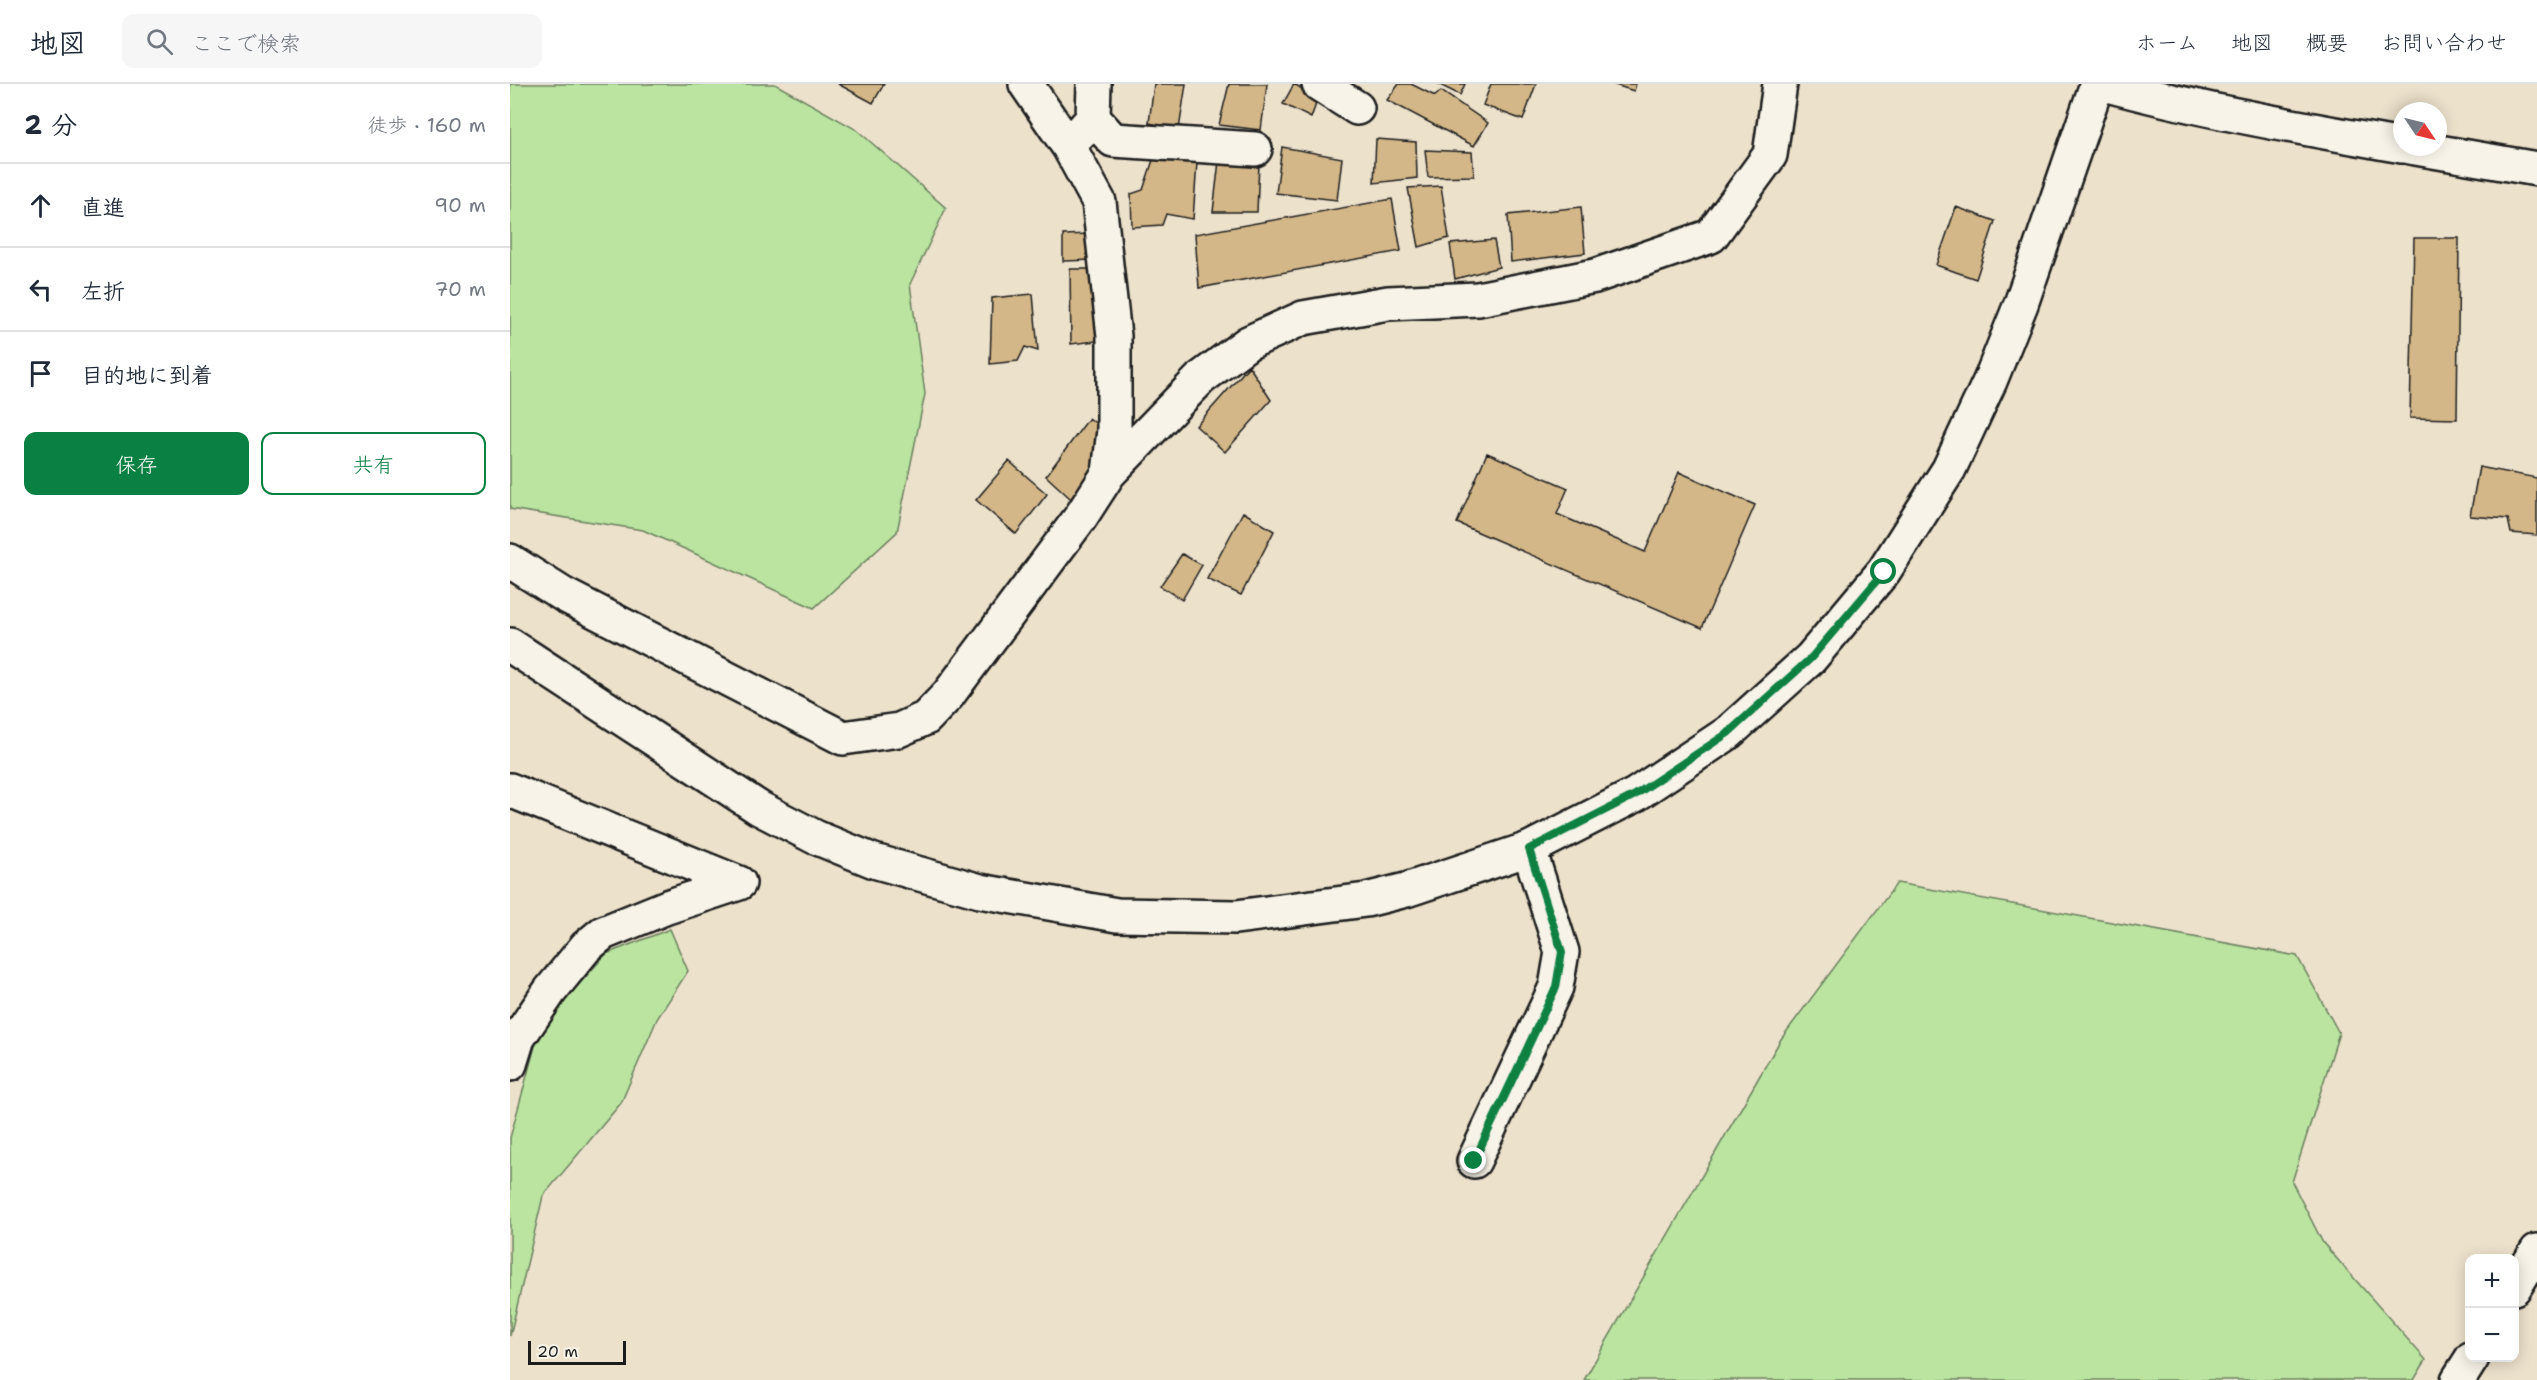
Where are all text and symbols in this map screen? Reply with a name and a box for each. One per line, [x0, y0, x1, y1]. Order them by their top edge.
search box [122, 14, 542, 68]
text: 地図 [30, 24, 86, 62]
icon: search [143, 25, 176, 58]
text: ここで検索 [191, 29, 301, 58]
text: ホーム [2136, 29, 2198, 57]
text: 地図 [2231, 29, 2273, 57]
text: 概要 [2306, 29, 2348, 57]
text: お問い合わせ [2381, 29, 2507, 57]
north arrow [2393, 102, 2447, 156]
text: 2 分 [24, 107, 77, 142]
text: 徒歩 · 160 m [368, 112, 486, 138]
icon: ahead [24, 189, 57, 222]
text: 90 m [434, 192, 486, 218]
text: 直進 [81, 193, 125, 222]
icon: left [24, 273, 57, 306]
text: 70 m [434, 276, 486, 302]
text: 左折 [81, 277, 125, 306]
icon: arrive [24, 357, 57, 390]
text: 目的地に到着 [81, 361, 213, 390]
button: 保存 [24, 432, 249, 495]
button: 共有 [261, 432, 486, 495]
route start [1870, 558, 1896, 584]
route end [1460, 1147, 1486, 1173]
map controls [2465, 1254, 2519, 1362]
button: + [2465, 1254, 2519, 1308]
button: − [2465, 1308, 2519, 1362]
scale bar [528, 1338, 626, 1366]
text: 20 m [537, 1341, 578, 1362]

